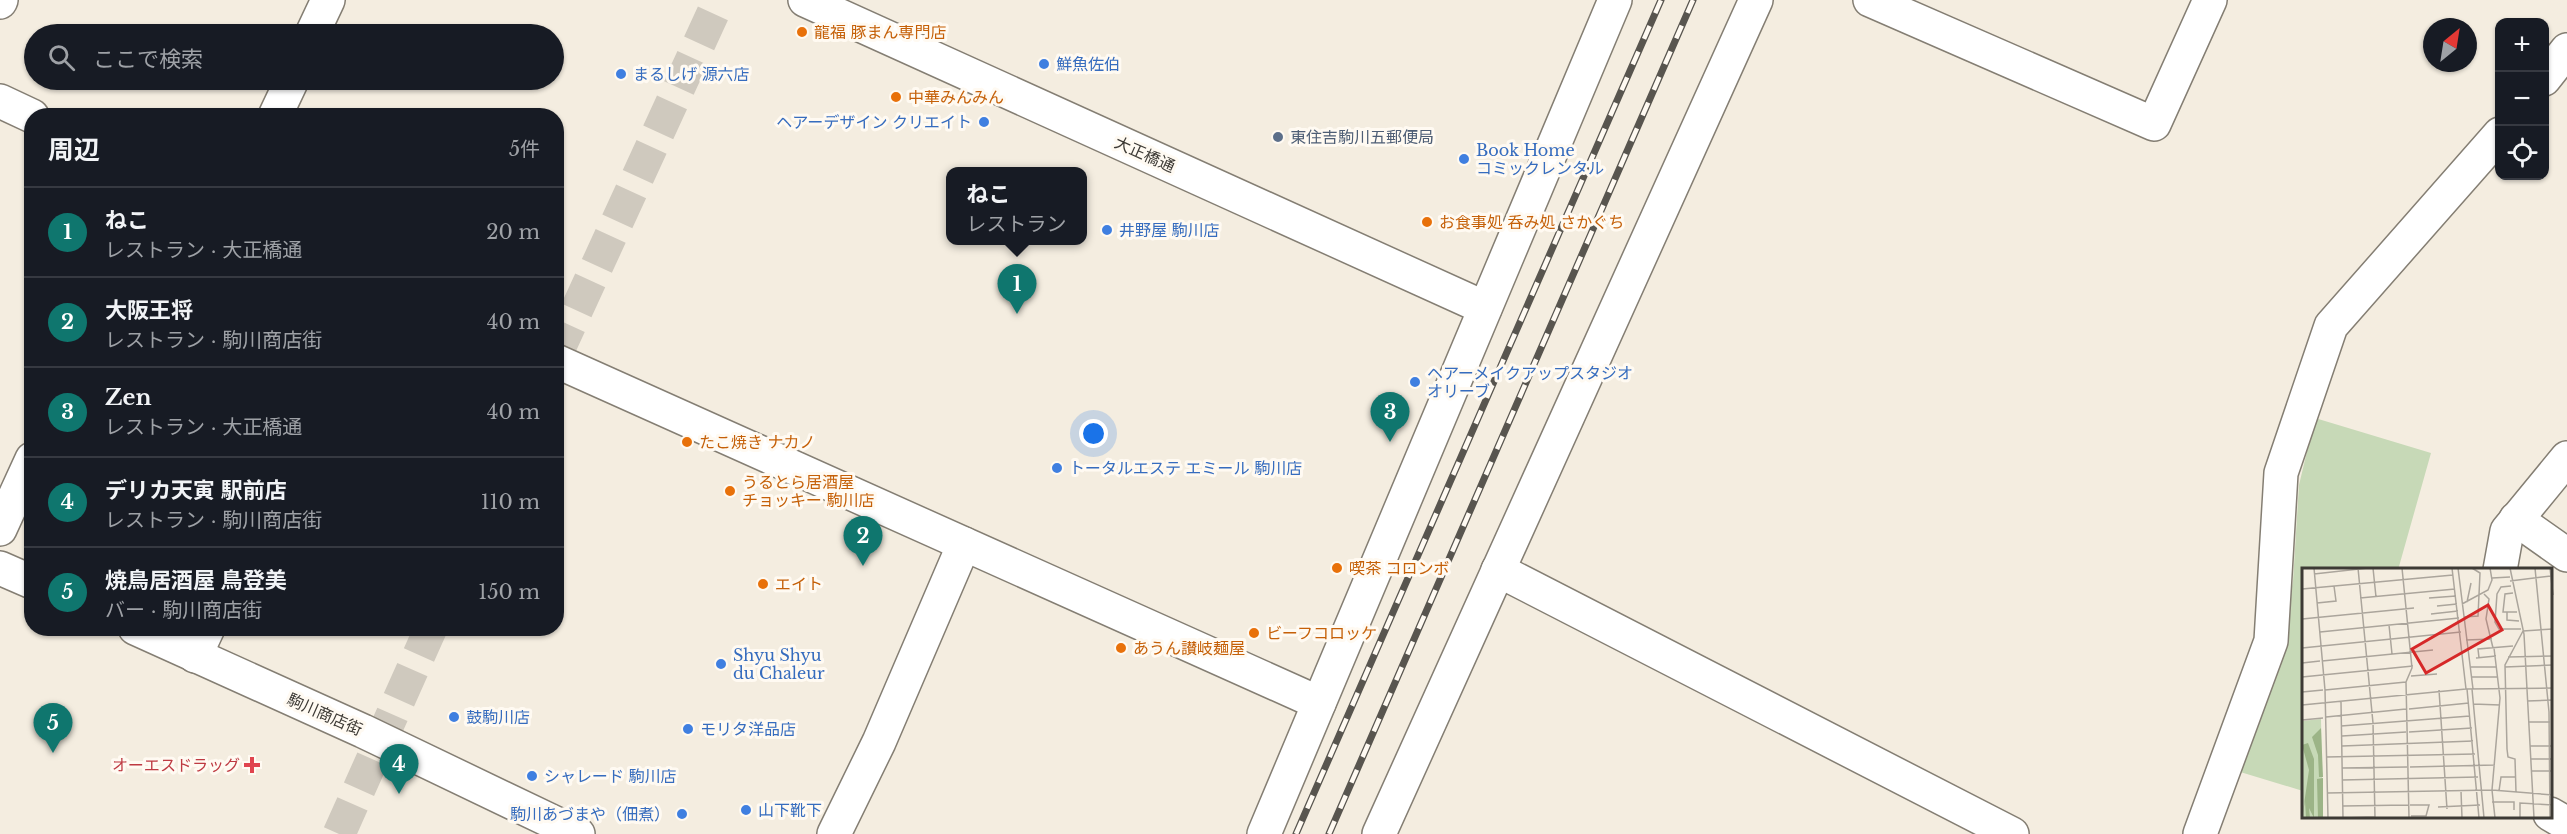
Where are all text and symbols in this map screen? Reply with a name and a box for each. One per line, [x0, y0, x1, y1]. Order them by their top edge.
north arrow [2423, 18, 2477, 72]
map controls [2495, 18, 2549, 180]
button: + [2495, 18, 2549, 72]
place label: 龍福 豚まん専門店 [814, 22, 947, 42]
search box [24, 24, 564, 90]
marker: 龍福 豚まん専門店 [795, 25, 809, 39]
icon: search [45, 41, 78, 74]
text: ここで検索 [93, 46, 203, 73]
place label: 鮮魚佐伯 [1056, 54, 1120, 74]
marker: 鮮魚佐伯 [1037, 57, 1051, 71]
place label: まるしげ 源六店 [633, 64, 750, 84]
marker: まるしげ 源六店 [614, 67, 628, 81]
button: − [2495, 72, 2549, 126]
place label: 中華みんみん [908, 87, 1004, 107]
marker: 中華みんみん [889, 90, 903, 104]
place label: ヘアーデザイン クリエイト [776, 112, 972, 132]
marker: ヘアーデザイン クリエイト [977, 115, 991, 129]
button: locate [2495, 126, 2549, 180]
place label: 東住吉駒川五郵便局 [1290, 127, 1434, 147]
marker: 東住吉駒川五郵便局 [1271, 130, 1285, 144]
street label: 大正橋通 [1112, 132, 1178, 176]
text: 周辺 [48, 134, 100, 166]
text: 5件 [509, 137, 540, 161]
place label: Book Home コミックレンタル [1476, 140, 1604, 178]
marker: Book Home コミックレンタル [1457, 152, 1471, 166]
popup [946, 167, 1087, 245]
text: ねこ [967, 181, 1011, 208]
text: ねこ [105, 207, 149, 234]
text: レストラン [967, 212, 1067, 236]
place label: お食事処 呑み処 さかぐち [1439, 212, 1624, 232]
marker: お食事処 呑み処 さかぐち [1420, 215, 1434, 229]
text: 1 [63, 220, 72, 244]
text: 20 m [486, 220, 540, 244]
place label: 井野屋 駒川店 [1119, 220, 1220, 240]
marker: 井野屋 駒川店 [1100, 223, 1114, 237]
text: レストラン · 大正橋通 [105, 238, 302, 262]
pin: 1 [998, 264, 1036, 314]
text: 大阪王将 [105, 297, 193, 324]
text: 2 [61, 310, 74, 334]
text: 40 m [487, 310, 540, 334]
text: レストラン · 駒川商店街 [105, 328, 322, 352]
place label: ヘアーメイクアップスタジオ オリーブ [1427, 363, 1633, 401]
marker: ヘアーメイクアップスタジオ オリーブ [1408, 375, 1422, 389]
text: Zen [105, 384, 151, 411]
pin: 3 [1370, 392, 1410, 442]
text: 3 [61, 400, 74, 424]
text: 40 m [487, 400, 540, 424]
text: レストラン · 大正橋通 [105, 415, 302, 439]
your location [1079, 419, 1108, 448]
place label: たこ焼き ナカノ [699, 432, 816, 452]
marker: たこ焼き ナカノ [680, 435, 694, 449]
place label: トータルエステ エミール 駒川店 [1069, 458, 1302, 478]
marker: トータルエステ エミール 駒川店 [1050, 461, 1064, 475]
place label: うるとら居酒屋 チョッキー 駒川店 [742, 472, 875, 510]
text: デリカ天寅 駅前店 [105, 477, 287, 504]
marker: うるとら居酒屋 チョッキー 駒川店 [723, 484, 737, 498]
text: 4 [61, 490, 74, 514]
text: 110 m [481, 490, 540, 514]
text: レストラン · 駒川商店街 [105, 508, 322, 532]
pin: 2 [844, 516, 882, 566]
place label: 喫茶 コロンボ [1349, 558, 1450, 578]
marker: 喫茶 コロンボ [1330, 561, 1344, 575]
text: 焼鳥居酒屋 鳥登美 [105, 567, 287, 594]
inset map [2302, 568, 2552, 819]
place label: エイト [775, 574, 823, 594]
marker: エイト [756, 577, 770, 591]
text: 5 [62, 580, 73, 604]
text: 150 m [478, 580, 540, 604]
text: バー · 駒川商店街 [105, 598, 262, 622]
place label: ビーフコロッケ [1266, 623, 1377, 643]
marker: ビーフコロッケ [1247, 626, 1261, 640]
place label: あうん讃岐麺屋 [1133, 638, 1245, 658]
marker: あうん讃岐麺屋 [1114, 641, 1128, 655]
place label: Shyu Shyu du Chaleur [733, 645, 825, 683]
marker: Shyu Shyu du Chaleur [714, 657, 728, 671]
street label: 駒川商店街 [284, 689, 366, 739]
pin: 5 [34, 704, 72, 753]
place label: 鼓駒川店 [466, 707, 530, 727]
marker: 鼓駒川店 [447, 710, 461, 724]
place label: モリタ洋品店 [700, 719, 796, 739]
marker: モリタ洋品店 [681, 722, 695, 736]
pin: 4 [380, 744, 418, 794]
place label: オーエスドラッグ [112, 755, 240, 775]
marker: オーエスドラッグ [245, 758, 259, 772]
place label: シャレード 駒川店 [544, 766, 677, 786]
marker: シャレード 駒川店 [525, 769, 539, 783]
place label: 山下靴下 [758, 800, 822, 820]
marker: 山下靴下 [739, 803, 753, 817]
place label: 駒川あづまや（佃煮） [510, 804, 670, 824]
marker: 駒川あづまや（佃煮） [675, 807, 689, 821]

